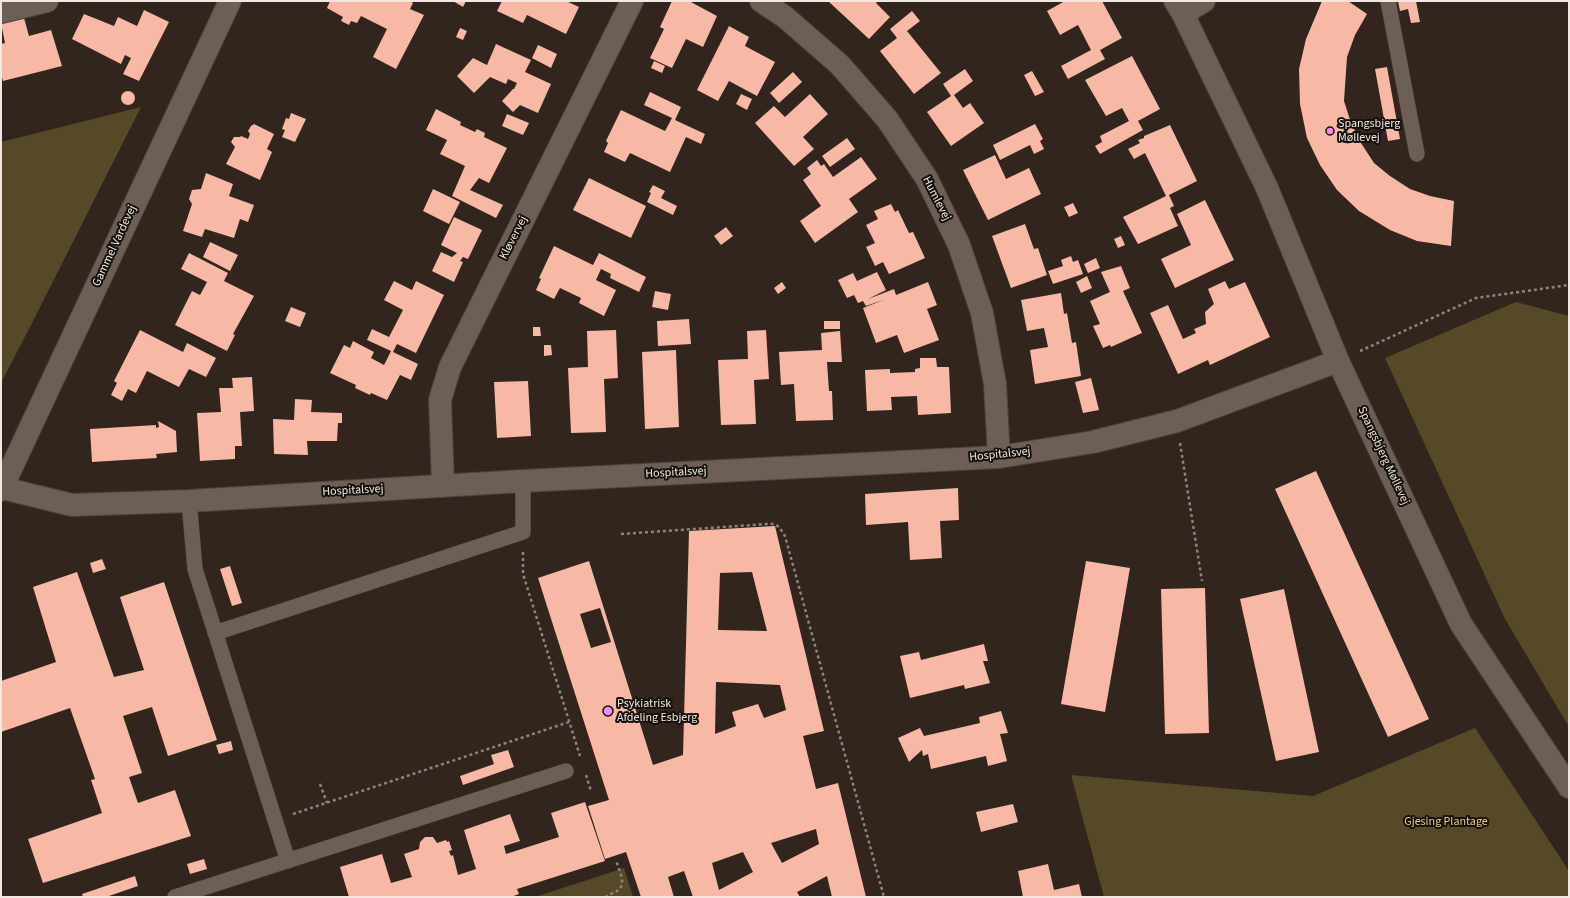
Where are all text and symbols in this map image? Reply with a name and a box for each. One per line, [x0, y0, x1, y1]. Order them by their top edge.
place label: Spangsbjerg Møllevej [1338, 117, 1400, 145]
marker: Spangsbjerg Møllevej [1325, 126, 1335, 136]
street label: Humlevej [919, 174, 953, 224]
street label: Gammel Vardevej [90, 203, 140, 289]
street label: Kløvervej [497, 214, 531, 262]
street label: Spangsbjerg Møllevej [1354, 405, 1412, 507]
street label: Hospitalsvej [969, 445, 1031, 465]
street label: Hospitalsvej [645, 464, 707, 482]
street label: Hospitalsvej [322, 482, 384, 500]
place label: Psykiatrisk Afdeling Esbjerg [617, 697, 697, 725]
marker: Psykiatrisk Afdeling Esbjerg [602, 705, 614, 717]
park label: Gjesing Plantage [1404, 815, 1488, 829]

